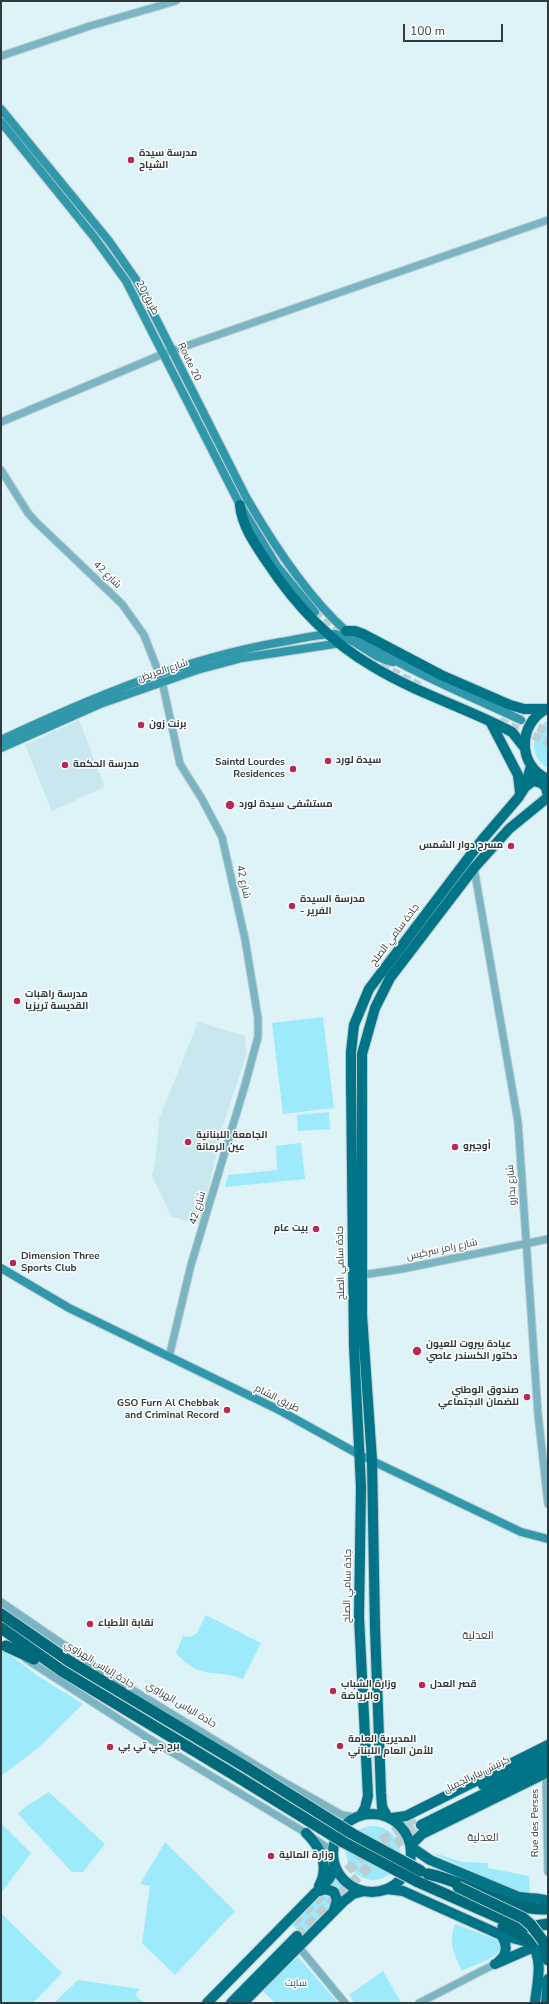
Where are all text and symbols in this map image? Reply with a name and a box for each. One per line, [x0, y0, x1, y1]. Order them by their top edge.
scale bar [405, 16, 505, 42]
text: 100 m [410, 23, 445, 39]
place label: مدرسة سيدة الشياح [139, 148, 197, 172]
marker: مدرسة سيدة الشياح [126, 155, 136, 165]
street label: طريق 20 [133, 279, 161, 317]
street label: Route 20 [175, 341, 203, 383]
street label: شارع 42 [91, 559, 123, 591]
street label: شارع العريض [136, 657, 190, 685]
place label: برنت زون [149, 719, 186, 731]
marker: برنت زون [136, 720, 146, 730]
place label: سيدة لورد [336, 755, 381, 767]
marker: سيدة لورد [323, 756, 333, 766]
place label: Saintd Lourdes Residences [215, 757, 285, 780]
place label: مدرسة الحكمة [73, 759, 139, 771]
marker: مدرسة الحكمة [60, 760, 70, 770]
marker: Saintd Lourdes Residences [288, 764, 298, 774]
marker: مستشفى سيدة لورد [224, 799, 236, 811]
place label: مستشفى سيدة لورد [239, 799, 333, 811]
place label: مسرح دوار الشمس [419, 840, 503, 852]
marker: مسرح دوار الشمس [506, 841, 516, 851]
street label: شارع 42 [234, 864, 252, 900]
place label: مدرسة السيدة - الفرير [300, 894, 365, 918]
marker: مدرسة السيدة - الفرير [287, 901, 297, 911]
street label: جادة سامي الصلح [368, 902, 422, 968]
place label: مدرسة راهبات القديسة تريزيا [25, 989, 88, 1012]
marker: مدرسة راهبات القديسة تريزيا [12, 996, 22, 1006]
place label: الجامعة اللبنانية عين الرمانة [196, 1130, 268, 1154]
marker: الجامعة اللبنانية عين الرمانة [183, 1137, 193, 1147]
place label: أوجيرو [463, 1141, 491, 1153]
marker: أوجيرو [450, 1142, 460, 1152]
street label: شارع بدارو [505, 1164, 519, 1206]
street label: شارع 42 [187, 1190, 209, 1226]
place label: بيت عام [273, 1223, 308, 1235]
marker: بيت عام [311, 1224, 321, 1234]
street label: جادة سامي الصلح [334, 1226, 348, 1300]
street label: شارع رامز سركيس [406, 1237, 478, 1263]
place label: Dimension Three Sports Club [21, 1251, 100, 1274]
marker: Dimension Three Sports Club [8, 1258, 18, 1268]
place label: عيادة بيروت للعيون دكتور الكسندر عاصي [426, 1339, 517, 1362]
marker: عيادة بيروت للعيون دكتور الكسندر عاصي [411, 1345, 423, 1357]
street label: طريق الشام [253, 1383, 301, 1415]
place label: صندوق الوطني للضمان الاجتماعي [438, 1385, 519, 1408]
marker: صندوق الوطني للضمان الاجتماعي [522, 1392, 532, 1402]
place label: GSO Furn Al Chebbak and Criminal Record [117, 1398, 219, 1422]
marker: GSO Furn Al Chebbak and Criminal Record [222, 1405, 232, 1415]
street label: جادة سامي الصلح [341, 1549, 355, 1623]
place label: نقابة الأطباء [98, 1618, 154, 1630]
marker: نقابة الأطباء [85, 1619, 95, 1629]
district label: العدلية [462, 1629, 494, 1643]
street label: جادة إلياس الهراوي [62, 1639, 136, 1691]
street label: جادة الياس الهراوي [144, 1679, 218, 1731]
place label: وزارة الشباب والرياضة [341, 1679, 396, 1702]
place label: قصر العدل [430, 1679, 476, 1691]
marker: قصر العدل [417, 1680, 427, 1690]
marker: وزارة الشباب والرياضة [328, 1686, 338, 1696]
place label: المديرية العامة للأمن العام اللبناني [348, 1734, 433, 1758]
place label: برج جي تي بي [118, 1741, 180, 1753]
marker: المديرية العامة للأمن العام اللبناني [335, 1741, 345, 1751]
marker: برج جي تي بي [105, 1742, 115, 1752]
street label: كرنيش بيار الجميل [442, 1754, 512, 1796]
street label: Rue des Perses [530, 1789, 542, 1857]
district label: العدلية [467, 1831, 499, 1845]
place label: وزارة المالية [279, 1850, 334, 1862]
marker: وزارة المالية [266, 1851, 276, 1861]
park label: سايت [285, 1978, 307, 1990]

